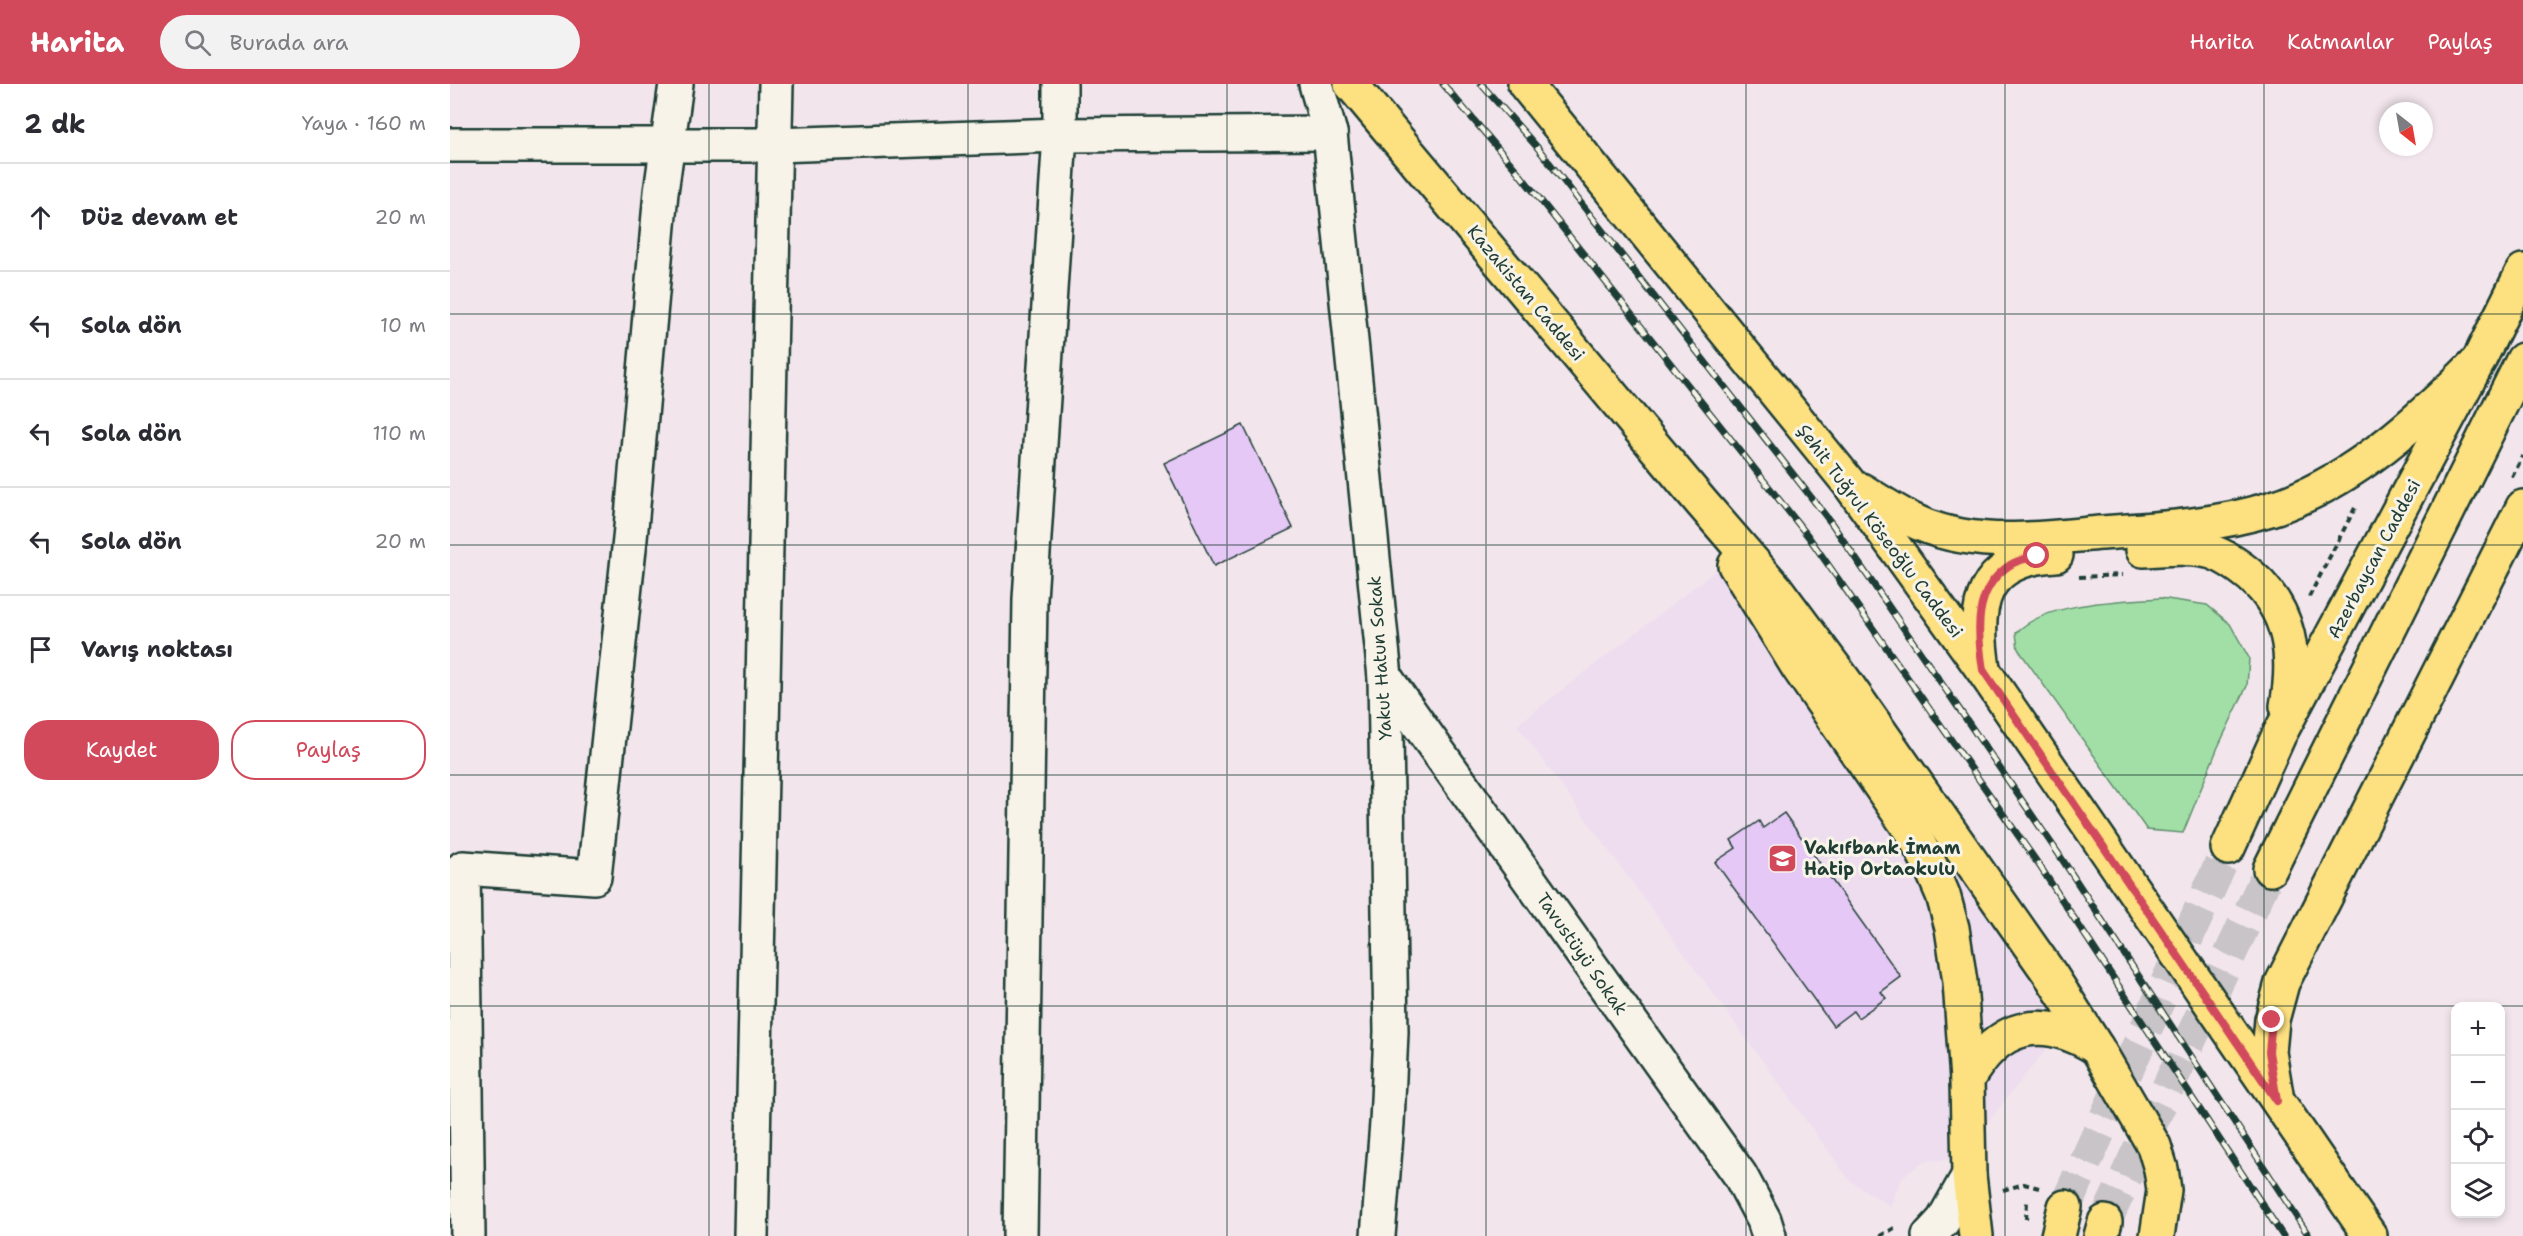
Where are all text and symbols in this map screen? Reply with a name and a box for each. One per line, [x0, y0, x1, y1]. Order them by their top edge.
search box [160, 15, 580, 69]
text: Harita [30, 23, 124, 61]
icon: search [181, 26, 214, 59]
text: Burada ara [229, 28, 348, 57]
text: Harita [2189, 28, 2254, 56]
text: Katmanlar [2287, 28, 2394, 56]
text: Paylaş [2427, 28, 2493, 56]
north arrow [2379, 102, 2433, 156]
text: 2 dk [24, 106, 86, 141]
text: Yaya · 160 m [302, 110, 426, 136]
icon: ahead [24, 201, 57, 234]
text: Düz devam et [81, 203, 238, 232]
text: 20 m [375, 204, 426, 230]
street label: Kazakistan Caddesi [1462, 220, 1590, 366]
icon: left [24, 309, 57, 342]
text: Sola dön [81, 311, 182, 340]
text: 10 m [380, 312, 426, 338]
icon: left [24, 417, 57, 450]
text: Sola dön [81, 419, 182, 448]
street label: Şehit Tuğrul Köseoğlu Caddesi [1792, 419, 1968, 643]
text: 110 m [372, 420, 426, 446]
street label: Azerbaycan Caddesi [2322, 475, 2426, 643]
icon: left [24, 525, 57, 558]
text: Sola dön [81, 527, 182, 556]
text: 20 m [375, 528, 426, 554]
route start [2023, 542, 2049, 568]
street label: Yakut Hatun Sokak [1362, 575, 1398, 741]
icon: arrive [24, 633, 57, 666]
text: Varış noktası [81, 635, 233, 664]
button: Kaydet [24, 720, 219, 780]
button: Paylaş [231, 720, 426, 780]
place label: Vakıfbank İmam Hatip Ortaokulu [1804, 836, 1961, 881]
school or university icon: Vakıfbank İmam Hatip Ortaokulu [1767, 842, 1799, 874]
street label: Tavustüyü Sokak [1531, 888, 1633, 1020]
map controls [2451, 1002, 2505, 1218]
button: + [2451, 1002, 2505, 1056]
route end [2258, 1006, 2284, 1032]
button: − [2451, 1056, 2505, 1110]
button: locate [2451, 1110, 2505, 1164]
button: layers [2451, 1164, 2505, 1218]

